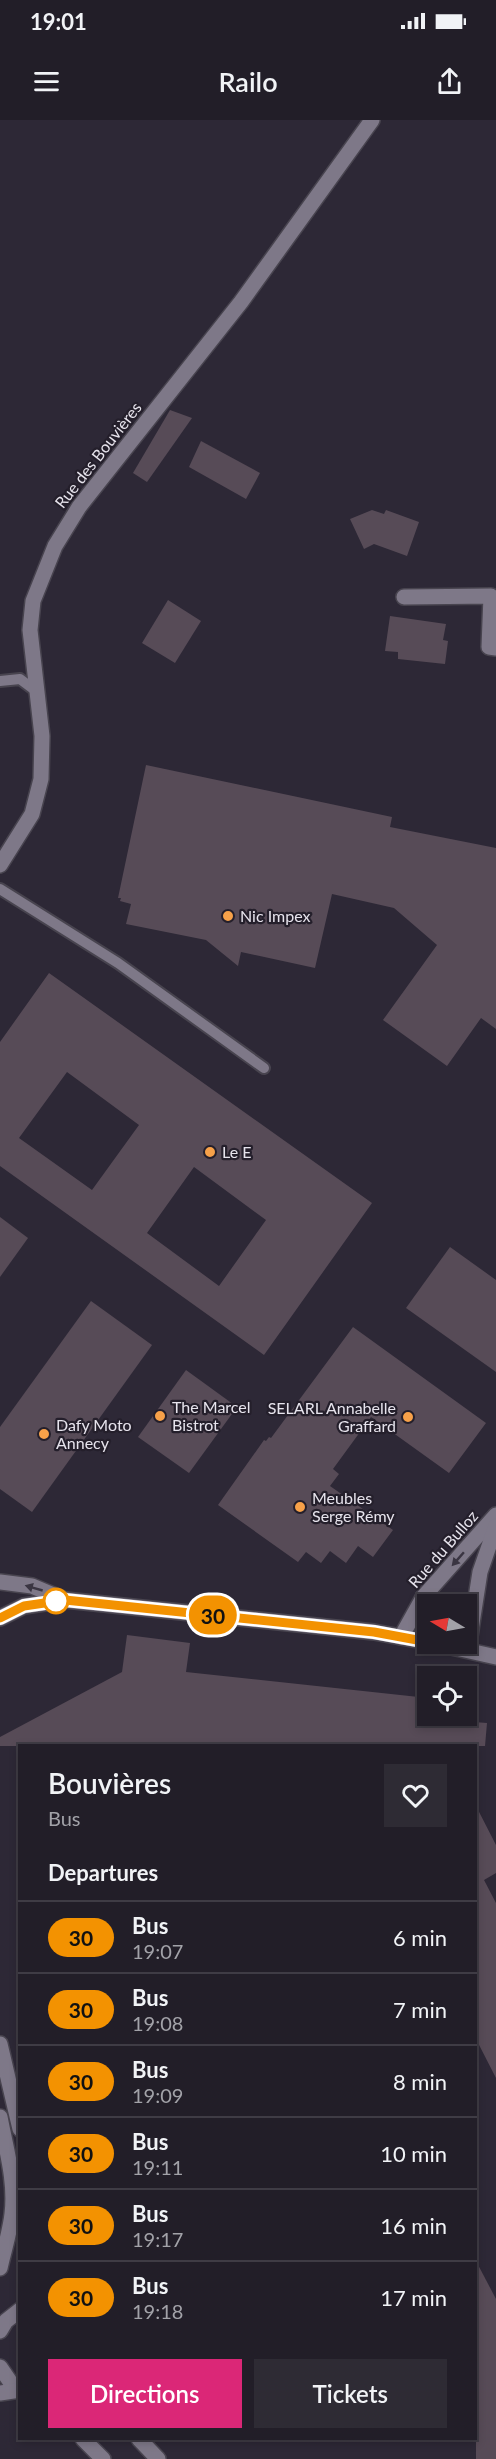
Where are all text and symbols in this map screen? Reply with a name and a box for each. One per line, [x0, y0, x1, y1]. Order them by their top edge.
text: 19:01 [30, 8, 87, 35]
icon: menu [30, 65, 63, 98]
text: Railo [218, 65, 278, 98]
icon: share [433, 65, 466, 98]
street label: Rue des Bouvières [50, 398, 145, 511]
place label: Nic Impex [240, 906, 311, 925]
marker: Nic Impex [221, 909, 235, 923]
place label: Le E [222, 1142, 251, 1161]
marker: Le E [203, 1145, 217, 1159]
place label: The Marcel Bistrot [172, 1397, 251, 1434]
place label: SELARL Annabelle Graffard [268, 1398, 396, 1435]
marker: The Marcel Bistrot [153, 1409, 167, 1423]
marker: SELARL Annabelle Graffard [401, 1410, 415, 1424]
place label: Dafy Moto Annecy [56, 1415, 132, 1452]
marker: Dafy Moto Annecy [37, 1427, 51, 1441]
place label: Meubles Serge Rémy [312, 1488, 395, 1525]
marker: Meubles Serge Rémy [293, 1500, 307, 1514]
street label: Rue du Bulloz [404, 1506, 481, 1591]
one-way arrow [451, 1552, 465, 1567]
one-way arrow [25, 1583, 43, 1592]
unlabelled marker [43, 1588, 69, 1614]
north arrow [417, 1594, 477, 1654]
map controls [417, 1594, 477, 1726]
line badge: 30 [186, 1596, 240, 1634]
text: 30 [201, 1603, 225, 1628]
button: locate [417, 1666, 477, 1726]
button: heart [384, 1764, 447, 1827]
text: Bouvières [48, 1766, 171, 1800]
text: Bus [48, 1806, 81, 1830]
text: Departures [48, 1859, 158, 1886]
text: Bus [132, 1912, 168, 1939]
text: 6 min [393, 1924, 447, 1951]
text: 30 [69, 1925, 93, 1950]
text: 19:07 [132, 1939, 183, 1963]
text: Bus [132, 1984, 168, 2011]
text: 7 min [393, 1996, 447, 2023]
text: 30 [69, 1997, 93, 2022]
text: 19:08 [132, 2011, 183, 2035]
text: Bus [132, 2056, 168, 2083]
text: 8 min [393, 2068, 447, 2095]
text: 30 [69, 2069, 93, 2094]
text: 19:09 [132, 2083, 183, 2107]
text: Bus [132, 2128, 168, 2155]
text: 10 min [380, 2140, 447, 2167]
text: 30 [69, 2141, 93, 2166]
text: 19:11 [132, 2155, 183, 2179]
text: Bus [132, 2200, 168, 2227]
text: 16 min [380, 2212, 447, 2239]
text: 30 [69, 2213, 93, 2238]
text: 19:17 [132, 2227, 183, 2251]
text: Bus [132, 2272, 168, 2299]
text: 17 min [380, 2284, 447, 2311]
text: 30 [69, 2285, 93, 2310]
text: 19:18 [132, 2299, 183, 2323]
button: Directions [48, 2359, 242, 2428]
button: Tickets [254, 2359, 447, 2428]

